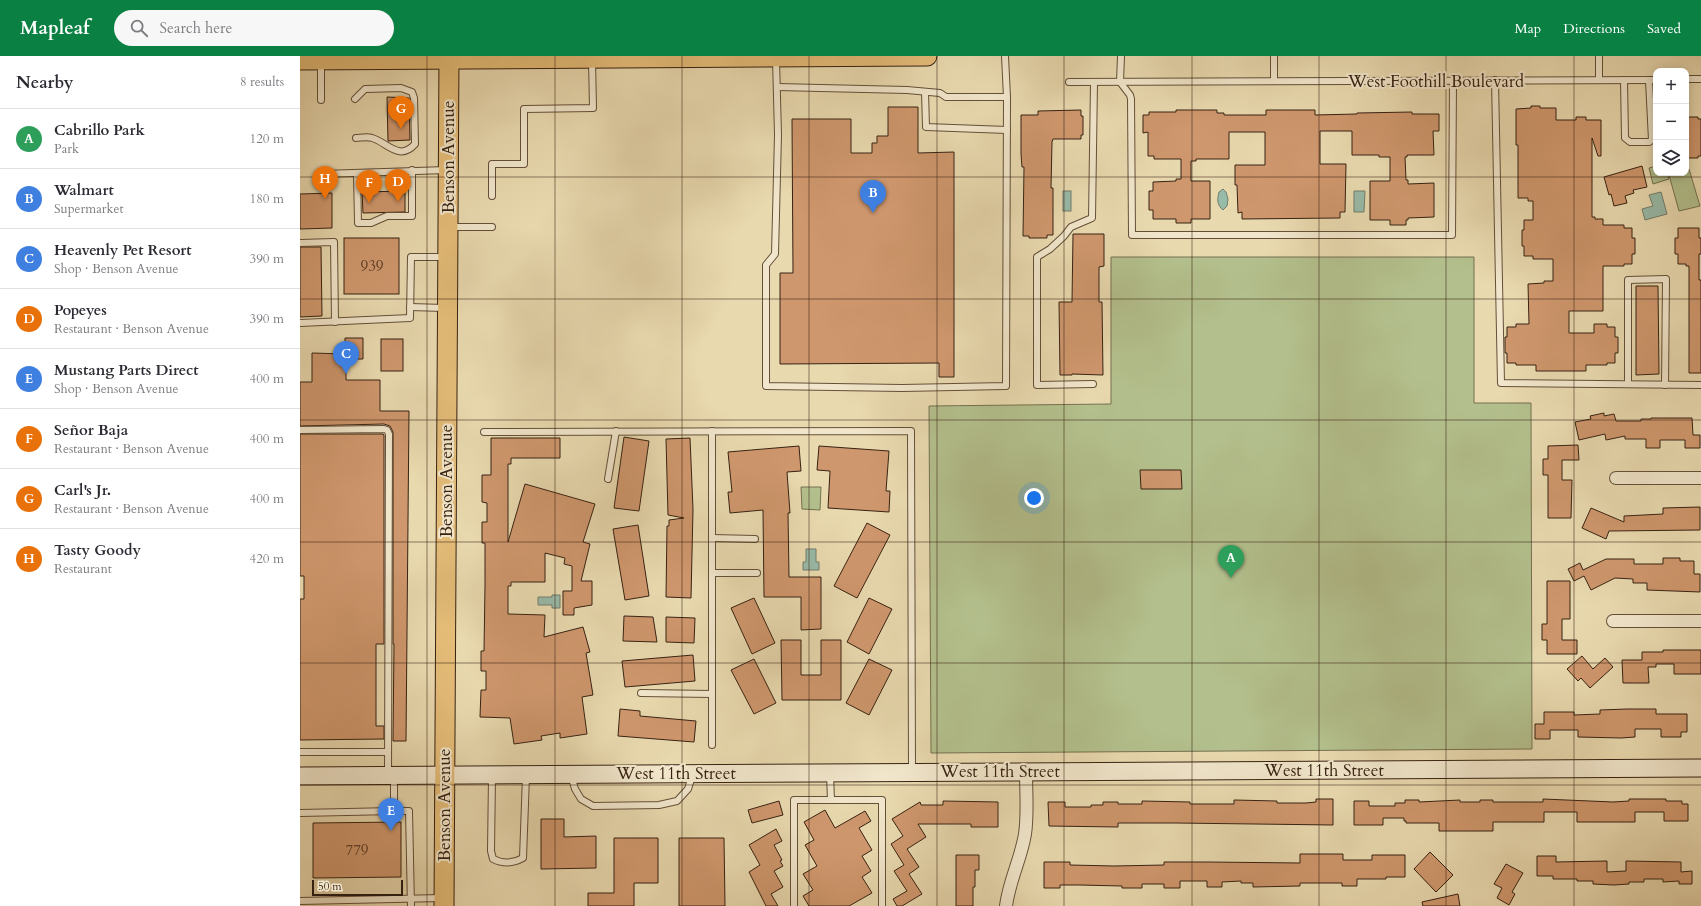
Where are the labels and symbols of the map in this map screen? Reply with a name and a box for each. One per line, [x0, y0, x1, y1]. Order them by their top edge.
street label: West Foothill Boulevard [1347, 70, 1524, 93]
pin: G [388, 96, 414, 129]
street label: Benson Avenue [437, 100, 460, 214]
pin: H [312, 166, 338, 199]
pin: D [385, 169, 411, 202]
pin: F [356, 170, 382, 203]
pin: B [860, 180, 886, 213]
house number: 939 [360, 256, 384, 276]
pin: C [333, 341, 359, 374]
street label: Benson Avenue [435, 424, 458, 538]
your location [1024, 488, 1044, 508]
pin: A [1218, 545, 1244, 578]
street label: Benson Avenue [433, 748, 456, 862]
street label: West 11th Street [1263, 759, 1384, 782]
street label: West 11th Street [939, 760, 1060, 783]
street label: West 11th Street [615, 762, 736, 785]
pin: E [378, 798, 404, 831]
house number: 779 [345, 840, 369, 860]
scale bar [312, 878, 403, 897]

